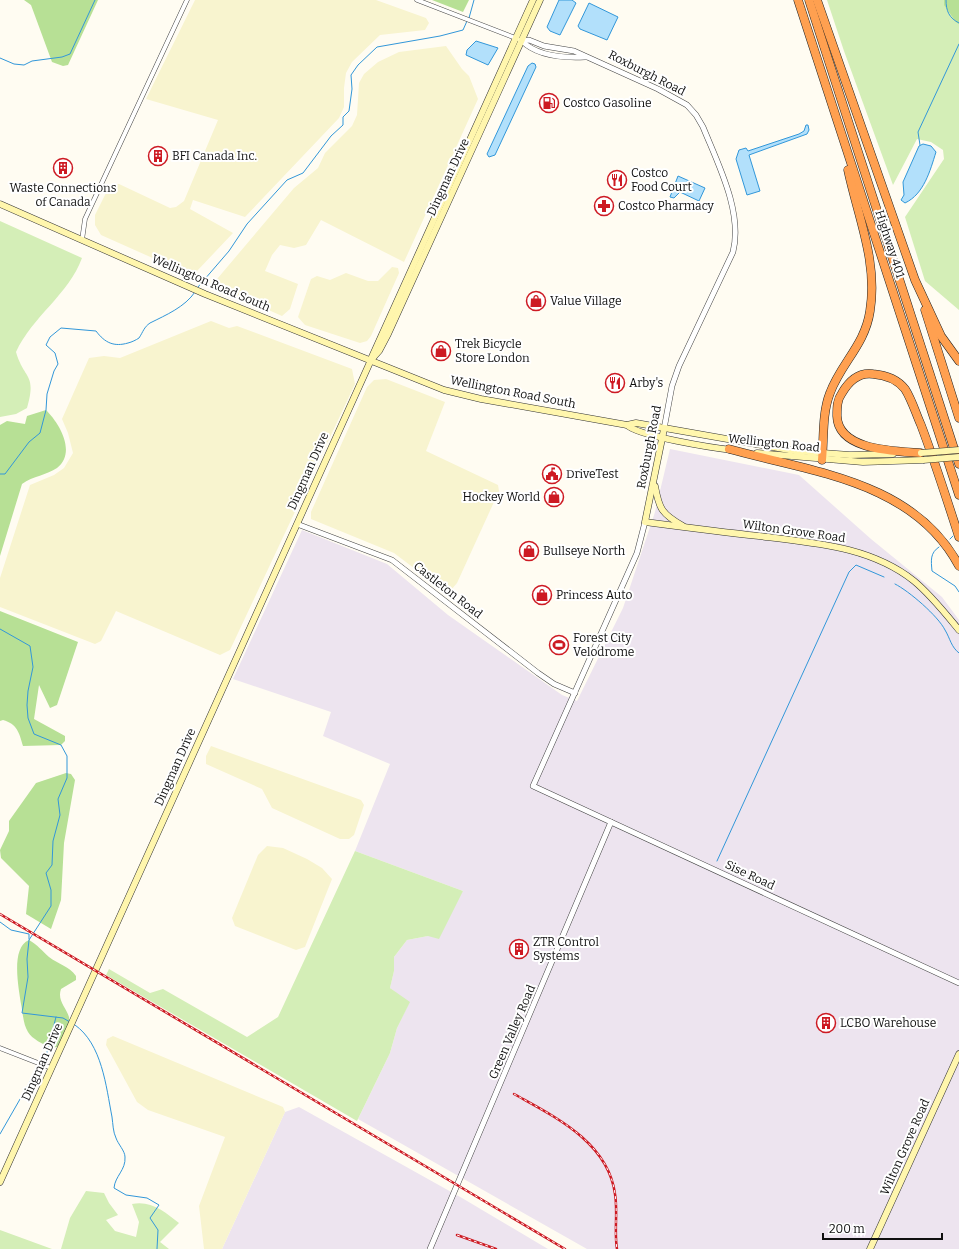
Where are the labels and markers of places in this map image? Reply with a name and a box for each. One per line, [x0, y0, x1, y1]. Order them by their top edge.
fuel station icon: Costco Gasoline [538, 92, 560, 114]
place label: Costco Gasoline [563, 96, 652, 110]
building icon: BFI Canada Inc. [147, 145, 169, 167]
place label: BFI Canada Inc. [172, 149, 257, 163]
building icon: Waste Connections of Canada [52, 157, 74, 179]
place label: Costco Food Court [631, 166, 693, 194]
restaurant icon: Costco Food Court [606, 169, 628, 191]
place label: Waste Connections of Canada [10, 181, 117, 209]
pharmacy icon: Costco Pharmacy [593, 195, 615, 217]
place label: Costco Pharmacy [618, 199, 715, 213]
shop icon: Value Village [525, 290, 547, 312]
place label: Value Village [550, 294, 622, 308]
place label: Trek Bicycle Store London [455, 337, 530, 365]
shop icon: Trek Bicycle Store London [430, 340, 452, 362]
restaurant icon: Arby's [604, 372, 626, 394]
place label: Arby's [629, 376, 664, 390]
public building icon: DriveTest [541, 463, 563, 485]
place label: DriveTest [566, 467, 619, 481]
shop icon: Hockey World [543, 486, 565, 508]
place label: Hockey World [462, 490, 540, 504]
shop icon: Bullseye North [518, 540, 540, 562]
place label: Bullseye North [543, 544, 626, 558]
shop icon: Princess Auto [531, 584, 553, 606]
place label: Princess Auto [556, 588, 632, 602]
place label: Forest City Velodrome [573, 631, 634, 659]
sports icon: Forest City Velodrome [548, 634, 570, 656]
place label: ZTR Control Systems [533, 935, 599, 963]
building icon: ZTR Control Systems [508, 938, 530, 960]
building icon: LCBO Warehouse [815, 1012, 837, 1034]
place label: LCBO Warehouse [840, 1016, 936, 1030]

